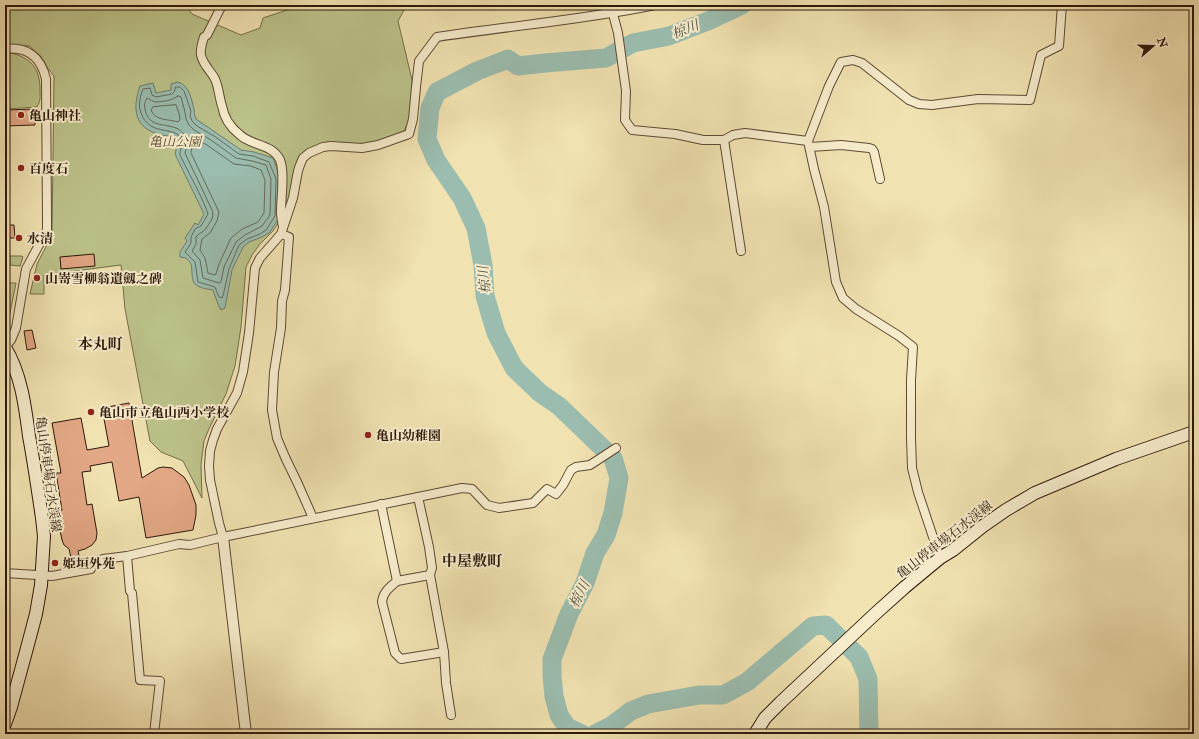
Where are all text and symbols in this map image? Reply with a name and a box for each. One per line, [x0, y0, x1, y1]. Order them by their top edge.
water label: 椋川 [669, 16, 703, 43]
north arrow [1133, 26, 1173, 66]
text: N [1154, 35, 1170, 51]
place label: 亀山神社 [29, 108, 81, 124]
marker: 亀山神社 [16, 110, 26, 120]
park label: 亀山公園 [149, 134, 203, 150]
place label: 百度石 [29, 161, 68, 177]
marker: 百度石 [16, 163, 26, 173]
place label: 水清 [27, 231, 53, 247]
marker: 水清 [14, 233, 24, 243]
water label: 椋川 [474, 263, 494, 295]
place label: 山嵜雪柳翁遺劔之碑 [45, 271, 162, 287]
marker: 山嵜雪柳翁遺劔之碑 [32, 273, 42, 283]
district label: 本丸町 [77, 335, 123, 354]
place label: 亀山市立亀山西小学校 [99, 405, 230, 421]
marker: 亀山市立亀山西小学校 [86, 407, 96, 417]
street label: 亀山停車場石水渓線 [32, 415, 64, 533]
place label: 亀山幼稚園 [376, 428, 441, 444]
marker: 亀山幼稚園 [363, 430, 373, 440]
street label: 亀山停車場石水渓線 [894, 497, 996, 582]
district label: 中屋敷町 [442, 552, 502, 571]
place label: 姫垣外苑 [63, 556, 115, 572]
marker: 姫垣外苑 [50, 558, 60, 568]
water label: 椋川 [566, 576, 594, 611]

